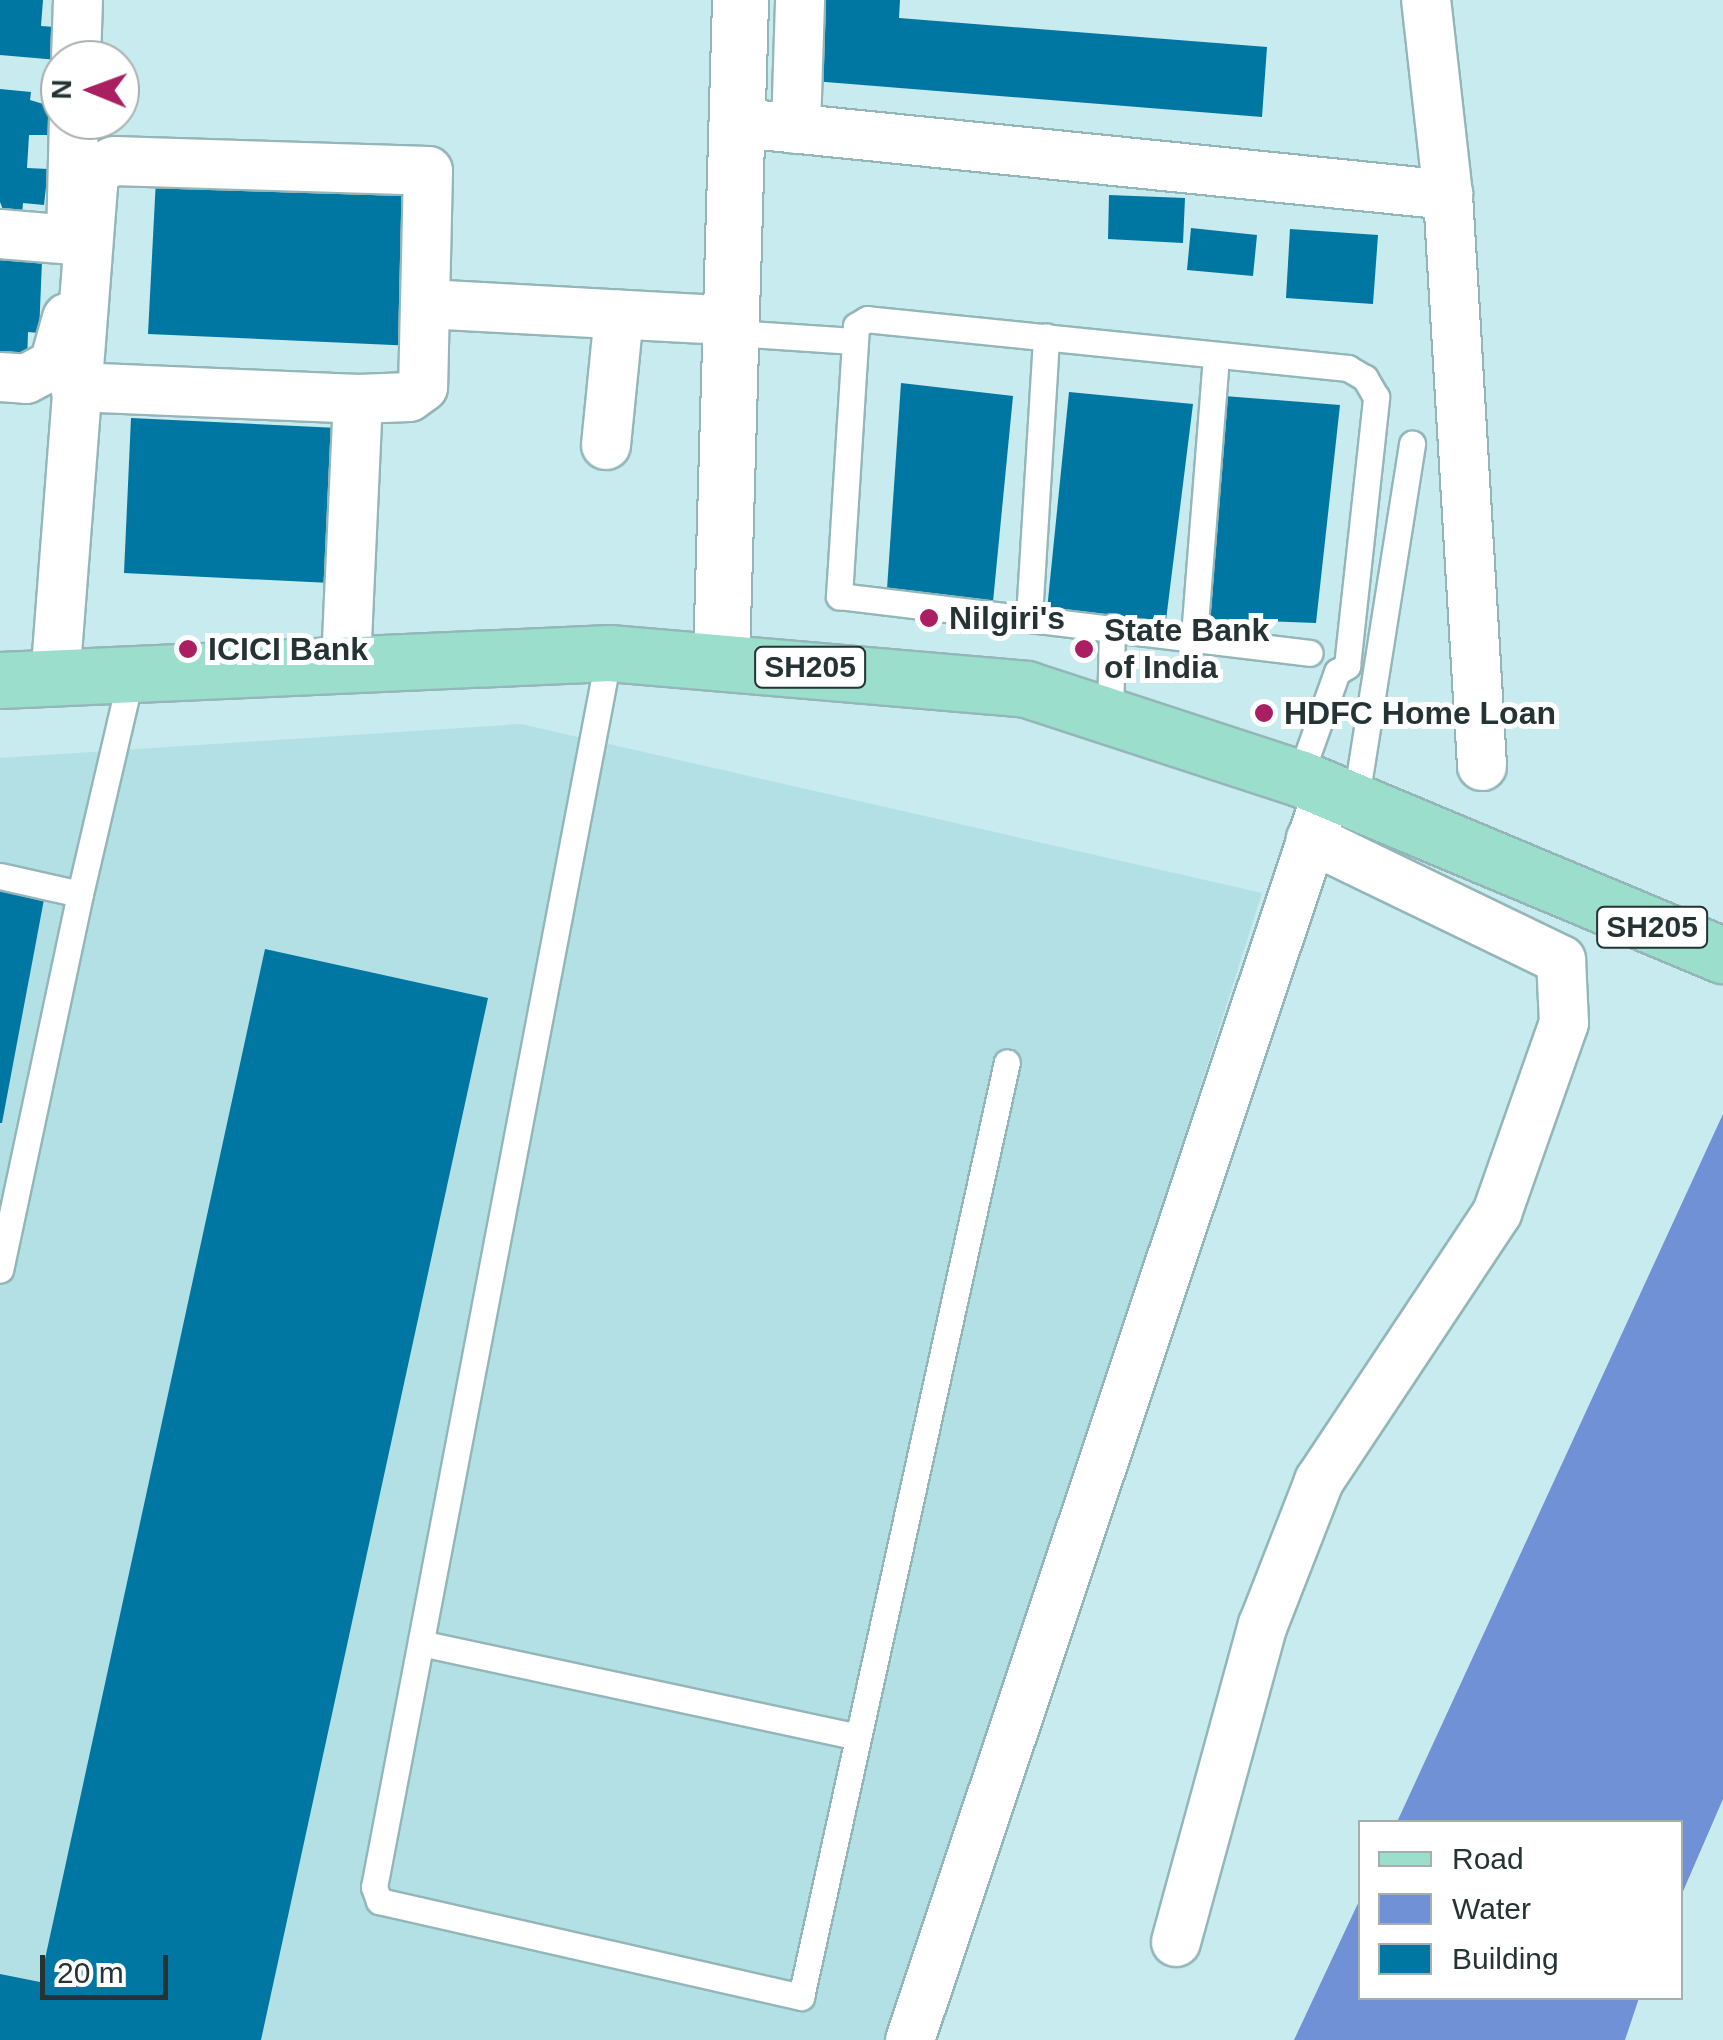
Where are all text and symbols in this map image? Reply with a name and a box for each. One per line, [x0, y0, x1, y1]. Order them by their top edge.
north arrow [40, 40, 140, 140]
text: N [46, 79, 77, 100]
place label: Nilgiri's [949, 599, 1065, 637]
marker: Nilgiri's [918, 607, 940, 629]
place label: State Bank of India [1104, 612, 1269, 687]
place label: ICICI Bank [208, 630, 368, 668]
marker: ICICI Bank [177, 638, 199, 660]
marker: State Bank of India [1073, 638, 1095, 660]
road number: SH205 [752, 642, 868, 692]
place label: HDFC Home Loan [1284, 694, 1556, 732]
marker: HDFC Home Loan [1253, 702, 1275, 724]
road number: SH205 [1594, 902, 1710, 952]
legend [1358, 1820, 1683, 2000]
text: Road [1452, 1842, 1524, 1875]
text: Water [1452, 1892, 1531, 1925]
scale bar [45, 1935, 172, 1997]
text: Building [1452, 1942, 1559, 1975]
text: 20 m [57, 1956, 124, 1989]

